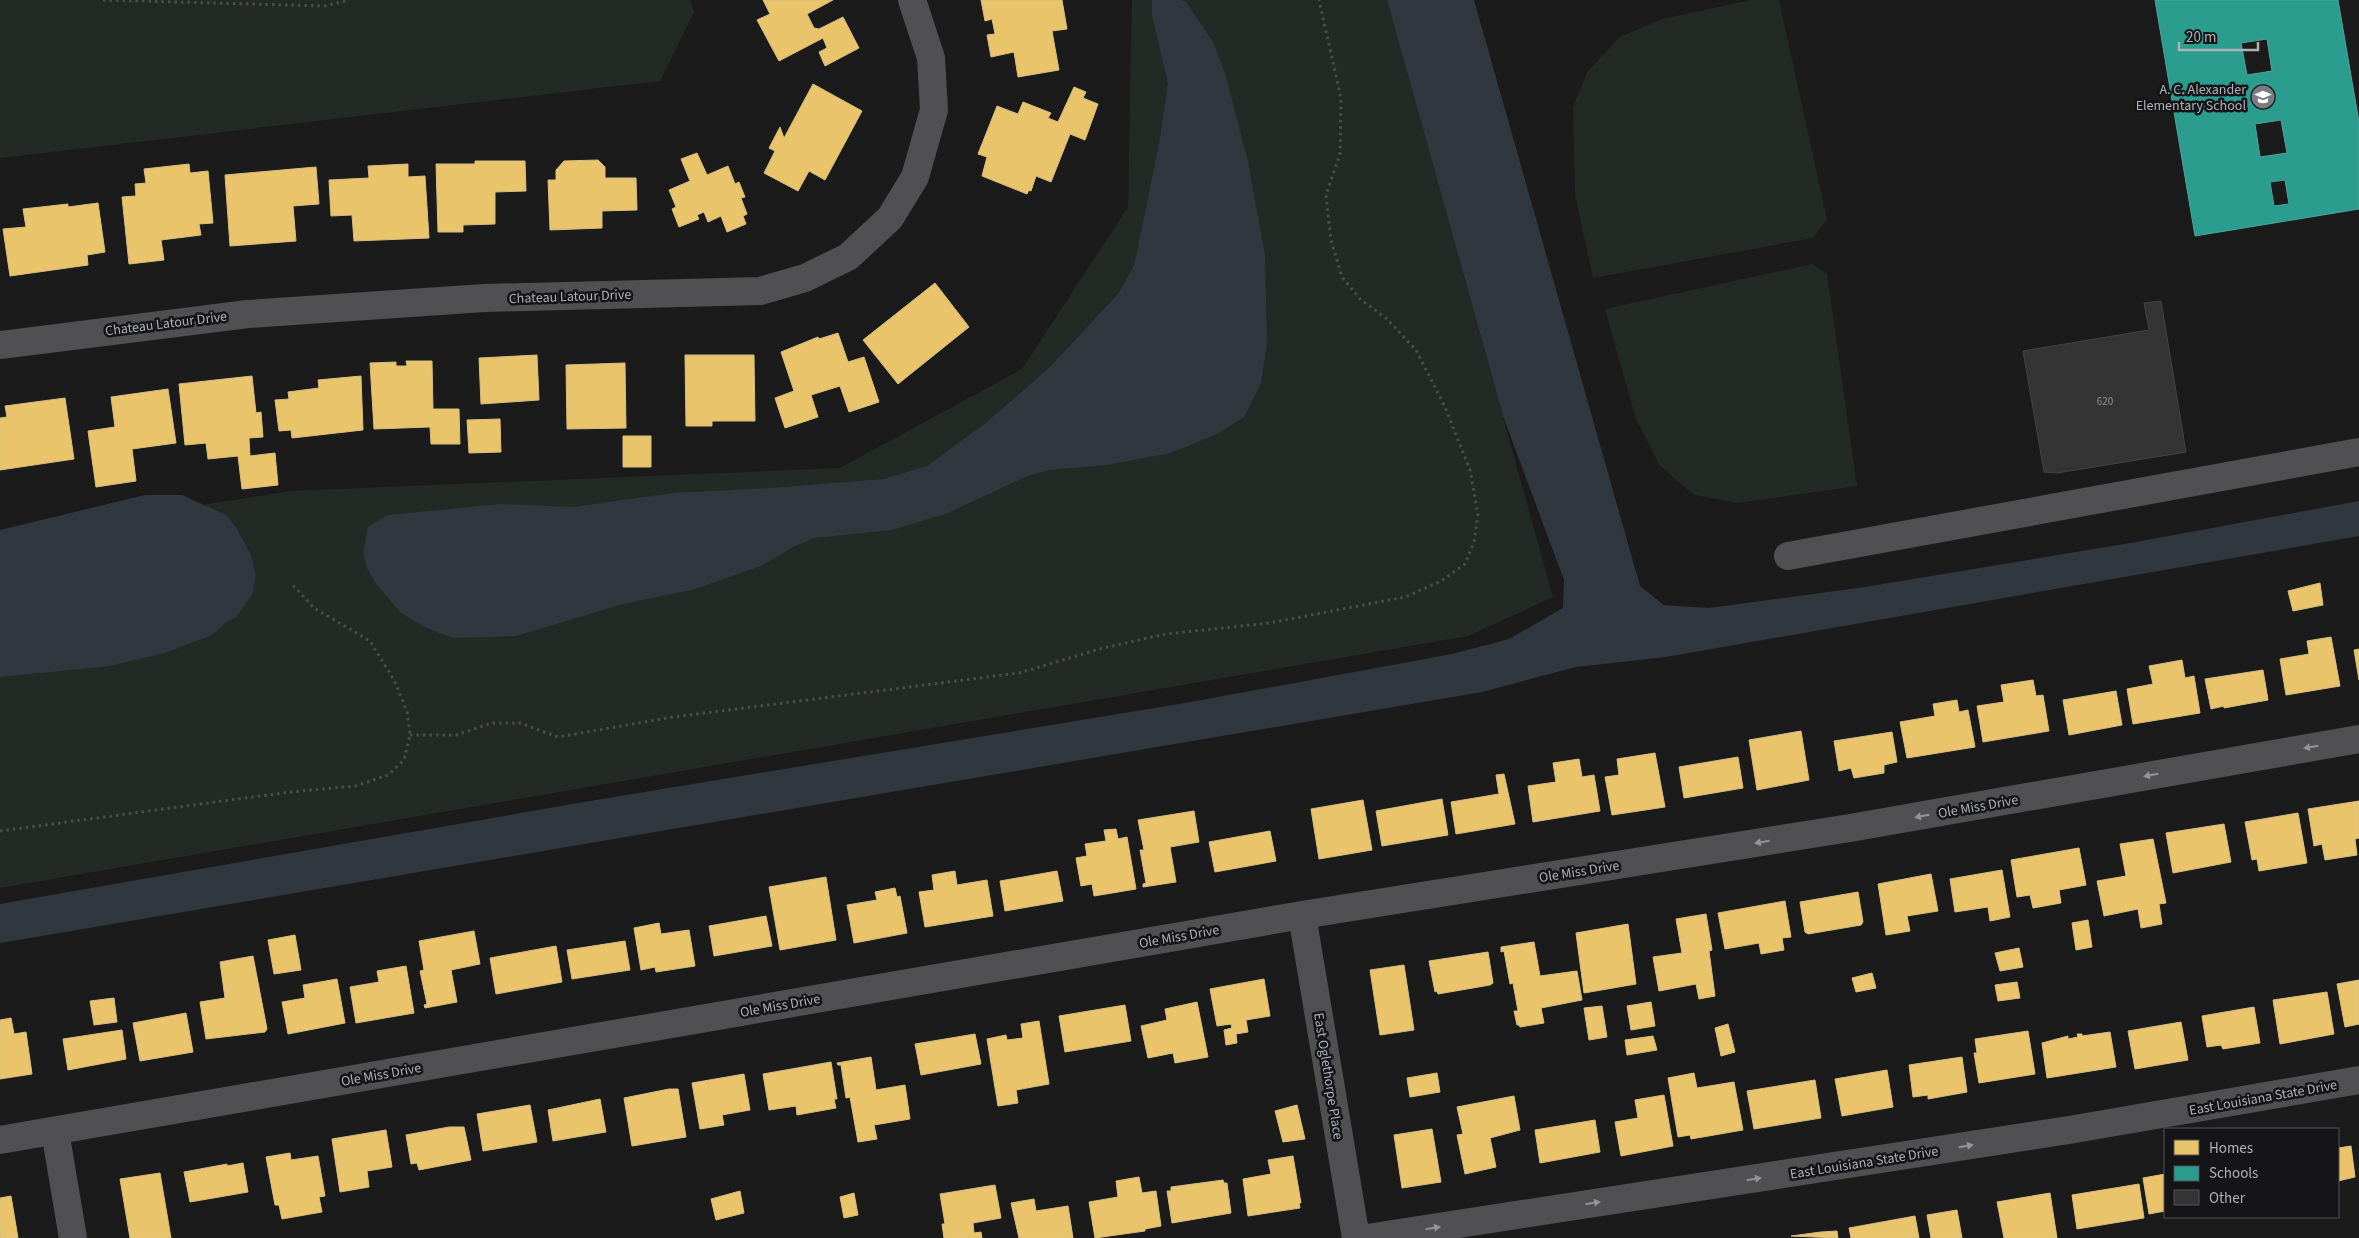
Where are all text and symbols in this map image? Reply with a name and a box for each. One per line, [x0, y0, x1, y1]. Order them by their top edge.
scale bar [2179, 20, 2258, 52]
text: 20 m [2186, 27, 2216, 48]
place label: A. C. Alexander Elementary School [2136, 80, 2246, 116]
school or university icon: A. C. Alexander Elementary School [2250, 84, 2276, 110]
street label: Chateau Latour Drive [508, 285, 632, 309]
street label: Chateau Latour Drive [104, 307, 228, 341]
house number: 620 [2097, 394, 2113, 409]
one-way arrow [2303, 743, 2319, 751]
one-way arrow [2143, 772, 2159, 780]
street label: Ole Miss Drive [1936, 790, 2020, 824]
one-way arrow [1914, 812, 1930, 820]
one-way arrow [1753, 839, 1769, 847]
street label: Ole Miss Drive [1538, 856, 1621, 888]
street label: Ole Miss Drive [1137, 920, 1221, 954]
street label: Ole Miss Drive [738, 989, 822, 1023]
street label: East Oglethorpe Place [1308, 1011, 1348, 1141]
street label: Ole Miss Drive [339, 1058, 423, 1092]
street label: East Louisiana State Drive [2188, 1075, 2339, 1121]
legend [2164, 1128, 2339, 1218]
text: Homes [2209, 1138, 2253, 1159]
street label: East Louisiana State Drive [1789, 1141, 1940, 1185]
one-way arrow [1959, 1142, 1975, 1150]
text: Schools [2209, 1163, 2258, 1184]
one-way arrow [1746, 1174, 1762, 1182]
text: Other [2209, 1188, 2246, 1209]
one-way arrow [1586, 1199, 1602, 1207]
one-way arrow [1425, 1224, 1441, 1232]

